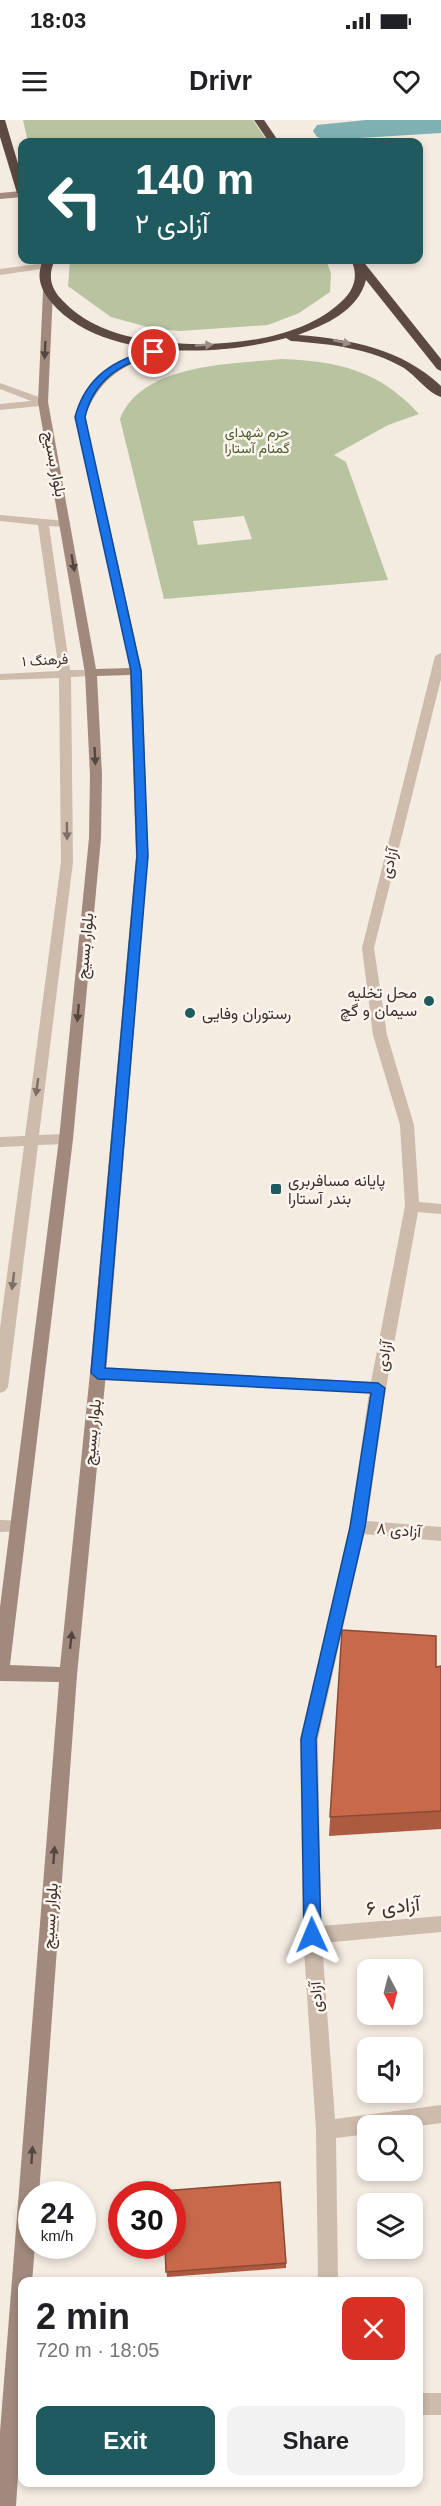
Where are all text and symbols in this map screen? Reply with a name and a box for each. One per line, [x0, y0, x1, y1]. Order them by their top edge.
text: 18:03 [30, 8, 86, 33]
icon: menu [18, 65, 51, 98]
icon: heart [390, 65, 423, 98]
text: Drivr [189, 66, 252, 96]
text: 140 m [135, 156, 254, 203]
icon: left [36, 162, 114, 240]
text: آزادی ۲ [135, 209, 209, 239]
pin [128, 326, 179, 377]
icon: arrive [137, 335, 170, 368]
one-way arrow [333, 338, 351, 348]
one-way arrow [40, 340, 50, 359]
one-way arrow [194, 341, 213, 350]
park label: حرم شهدای گمنام آستارا [224, 424, 290, 457]
street label: بلوار بسیج [37, 430, 70, 499]
one-way arrow [68, 553, 77, 572]
street label: فرهنگ ۱ [21, 651, 69, 670]
one-way arrow [91, 747, 100, 766]
one-way arrow [62, 822, 72, 841]
street label: آزادی [377, 845, 403, 880]
street label: بلوار بسیج [74, 912, 99, 980]
place label: محل تخلیه سیمان و گچ [340, 984, 417, 1022]
marker: محل تخلیه سیمان و گچ [422, 994, 436, 1008]
one-way arrow [73, 1004, 83, 1023]
place label: رستوران وفایی [202, 1005, 291, 1024]
marker: رستوران وفایی [183, 1006, 197, 1020]
one-way arrow [33, 1078, 42, 1097]
place label: پایانه مسافربری بندر آستارا [288, 1172, 385, 1209]
marker: پایانه مسافربری بندر آستارا [269, 1182, 283, 1196]
one-way arrow [8, 1271, 18, 1290]
street label: آزادی [373, 1338, 397, 1373]
street label: بلوار بسیج [80, 1398, 107, 1466]
street label: آزادی ۸ [376, 1520, 423, 1543]
one-way arrow [66, 1630, 76, 1649]
one-way arrow [50, 1846, 59, 1865]
street label: بلوار بسیج [39, 1882, 64, 1950]
street label: آزادی ۶ [365, 1893, 422, 1921]
position arrow [280, 1903, 344, 1967]
north arrow [357, 1959, 423, 2025]
map controls [357, 1959, 423, 2259]
street label: آزادی [306, 1980, 328, 2013]
button: sound [357, 2037, 423, 2103]
button: search [357, 2115, 423, 2181]
one-way arrow [27, 2145, 37, 2164]
speed limit sign: 30 [108, 2181, 186, 2259]
button: layers [357, 2193, 423, 2259]
text: 24 [40, 2196, 74, 2229]
text: km/h [41, 2227, 73, 2244]
text: 2 min [36, 2296, 130, 2337]
button: close [342, 2297, 405, 2360]
text: 720 m · 18:05 [36, 2339, 159, 2361]
button: Exit [36, 2406, 215, 2475]
button: Share [227, 2406, 405, 2475]

